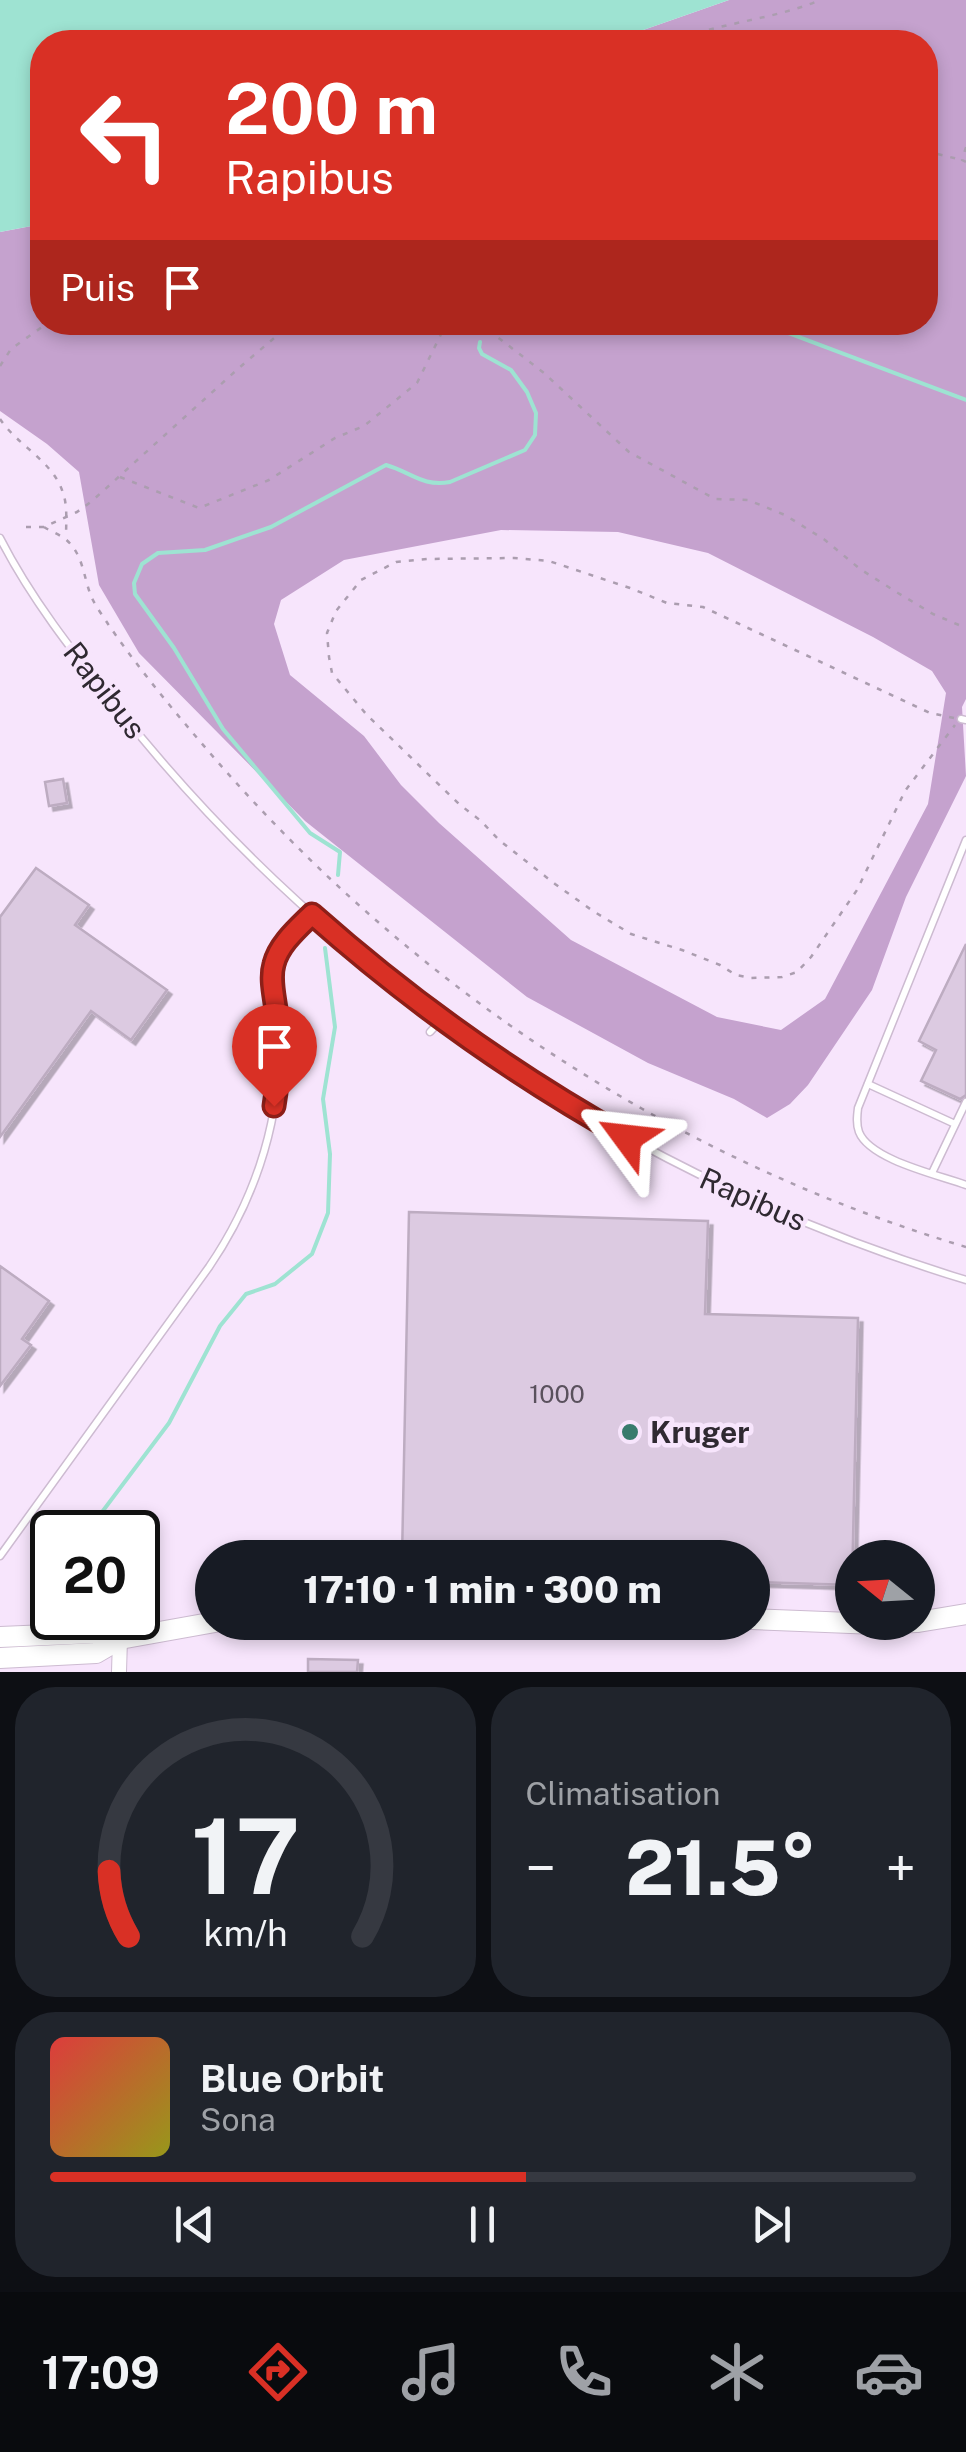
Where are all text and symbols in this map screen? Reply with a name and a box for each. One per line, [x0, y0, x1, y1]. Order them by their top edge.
text: 200 m [225, 67, 438, 150]
icon: left [60, 70, 190, 200]
text: Rapibus [225, 151, 394, 204]
icon: arrive [155, 260, 210, 315]
text: Puis [60, 265, 135, 310]
street label: Rapibus [56, 635, 154, 745]
pin [232, 1004, 317, 1107]
icon: arrive [247, 1019, 302, 1074]
position arrow [575, 1086, 679, 1190]
street label: Rapibus [694, 1160, 812, 1238]
house number: 1000 [529, 1379, 585, 1409]
place label: Kruger [650, 1414, 750, 1450]
marker: Kruger [619, 1421, 641, 1443]
speed limit sign: 20 [30, 1510, 160, 1640]
north arrow [835, 1540, 935, 1640]
map controls [835, 1540, 935, 1640]
text: 17:10 · 1 min · 300 m [303, 1567, 662, 1612]
text: Climatisation [526, 1775, 720, 1812]
text: 17 [190, 1795, 300, 1917]
text: 21.5° [625, 1824, 816, 1912]
text: − [526, 1836, 556, 1900]
text: + [886, 1836, 916, 1900]
text: km/h [203, 1912, 287, 1954]
text: Blue Orbit [200, 2056, 384, 2101]
text: Sona [200, 2101, 276, 2138]
icon: previous [167, 2197, 222, 2252]
icon: pause [455, 2197, 510, 2252]
icon: next [744, 2197, 799, 2252]
icon: directions [243, 2337, 313, 2407]
icon: music [396, 2337, 466, 2407]
icon: phone [549, 2337, 619, 2407]
icon: climate [702, 2337, 772, 2407]
icon: car [854, 2337, 924, 2407]
text: 17:09 [41, 2346, 160, 2399]

